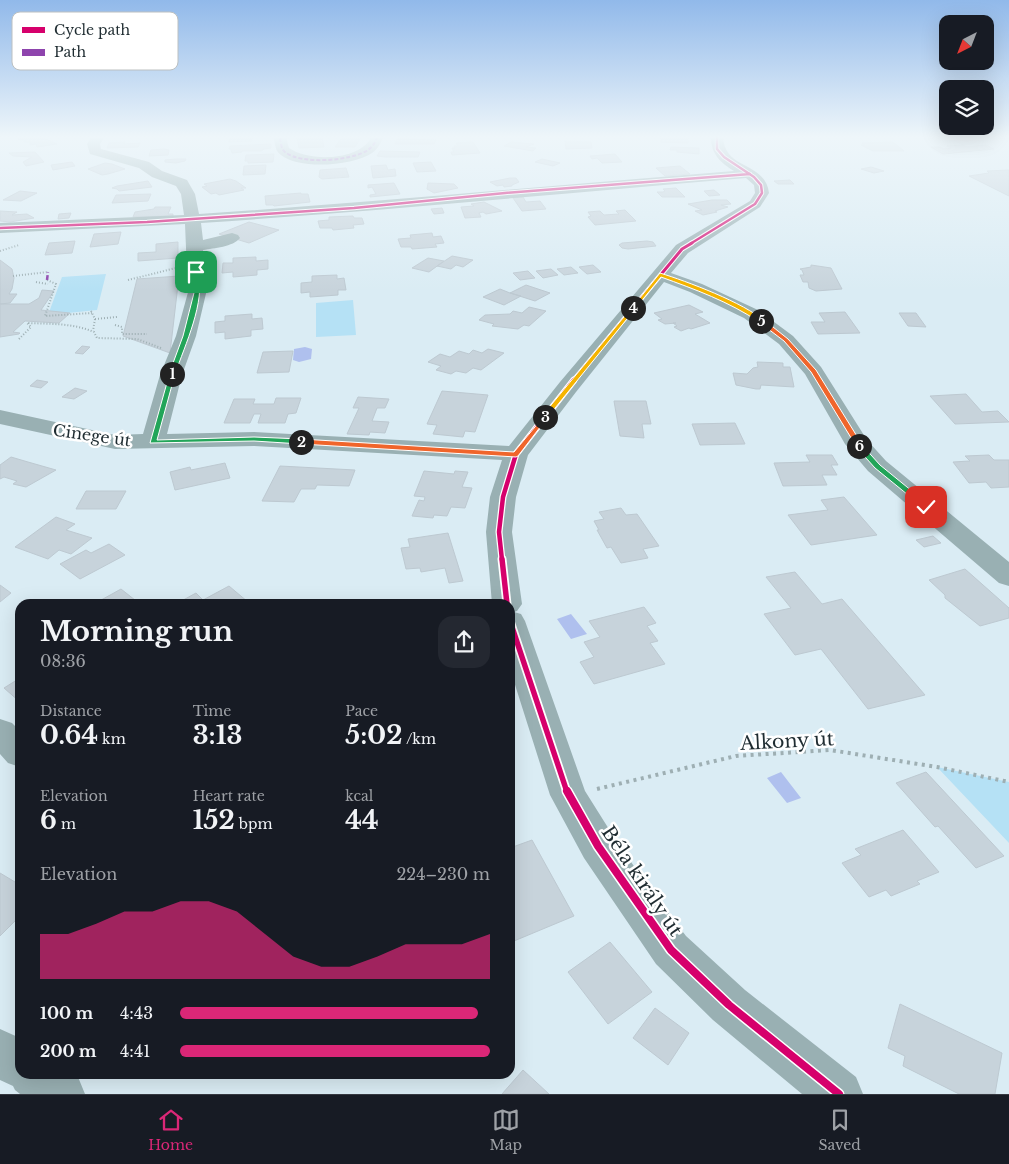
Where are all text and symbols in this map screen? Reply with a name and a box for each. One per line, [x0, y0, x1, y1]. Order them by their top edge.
legend [12, 12, 178, 70]
north arrow [939, 15, 994, 70]
map controls [939, 15, 994, 135]
text: Cycle path [54, 21, 131, 39]
text: Path [54, 43, 86, 61]
button: layers [939, 80, 994, 135]
pin [175, 251, 217, 293]
icon: arrive [182, 258, 210, 286]
pin: 4 [620, 296, 646, 320]
text: 4 [629, 299, 638, 317]
pin: 5 [748, 308, 774, 334]
text: 5 [757, 312, 766, 330]
pin: 1 [160, 362, 184, 386]
text: 1 [169, 365, 176, 383]
pin: 3 [532, 404, 558, 430]
text: 3 [541, 408, 550, 426]
street label: Cinege út [52, 420, 132, 450]
pin: 2 [288, 430, 314, 454]
text: 2 [297, 433, 306, 451]
pin: 6 [846, 434, 872, 458]
text: 6 [855, 437, 864, 455]
pin [905, 486, 947, 528]
icon: check [912, 493, 940, 521]
text: Morning run [40, 614, 233, 649]
button: share [438, 616, 490, 668]
text: 08:36 [40, 651, 86, 671]
text: Distance [40, 702, 102, 720]
text: Time [193, 702, 231, 720]
text: Pace [345, 702, 378, 720]
text: 0.64 [40, 720, 98, 751]
text: 3:13 [193, 720, 243, 751]
text: 5:02 [345, 720, 402, 751]
street label: Alkony út [738, 727, 835, 755]
text: km [98, 730, 126, 748]
text: /km [402, 730, 436, 748]
text: Elevation [40, 787, 108, 805]
text: Heart rate [193, 787, 265, 805]
text: kcal [345, 787, 373, 805]
text: 6 [40, 805, 57, 836]
text: 152 [193, 805, 235, 836]
text: 44 [345, 805, 379, 836]
text: m [57, 815, 76, 833]
text: bpm [235, 815, 272, 833]
street label: Béla király út [597, 821, 688, 941]
text: Elevation [40, 864, 117, 884]
text: 224–230 m [396, 864, 490, 884]
text: 100 m [40, 1003, 93, 1023]
text: 4:43 [120, 1003, 153, 1023]
text: 200 m [40, 1041, 97, 1061]
text: 4:41 [120, 1041, 150, 1061]
tab: Home [148, 1106, 193, 1154]
tab: Map [490, 1106, 522, 1154]
tab: Saved [819, 1106, 861, 1154]

